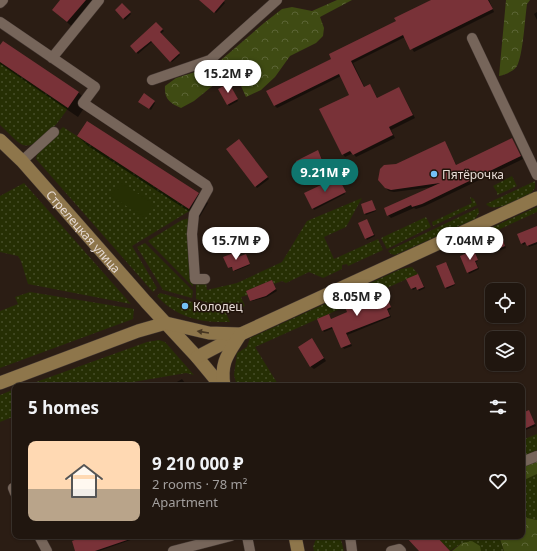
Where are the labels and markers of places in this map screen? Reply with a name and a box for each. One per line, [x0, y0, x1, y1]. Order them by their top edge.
pin: 15.2M ₽ [191, 60, 265, 94]
pin: 9.21M ₽ [288, 159, 362, 193]
place label: Пятёрочка [442, 166, 504, 183]
marker: Пятёрочка [429, 169, 439, 179]
pin: 15.7M ₽ [199, 227, 273, 261]
pin: 7.04M ₽ [433, 227, 507, 261]
pin: 8.05M ₽ [320, 283, 394, 317]
place label: Колодец [193, 298, 243, 315]
marker: Колодец [180, 301, 190, 311]

